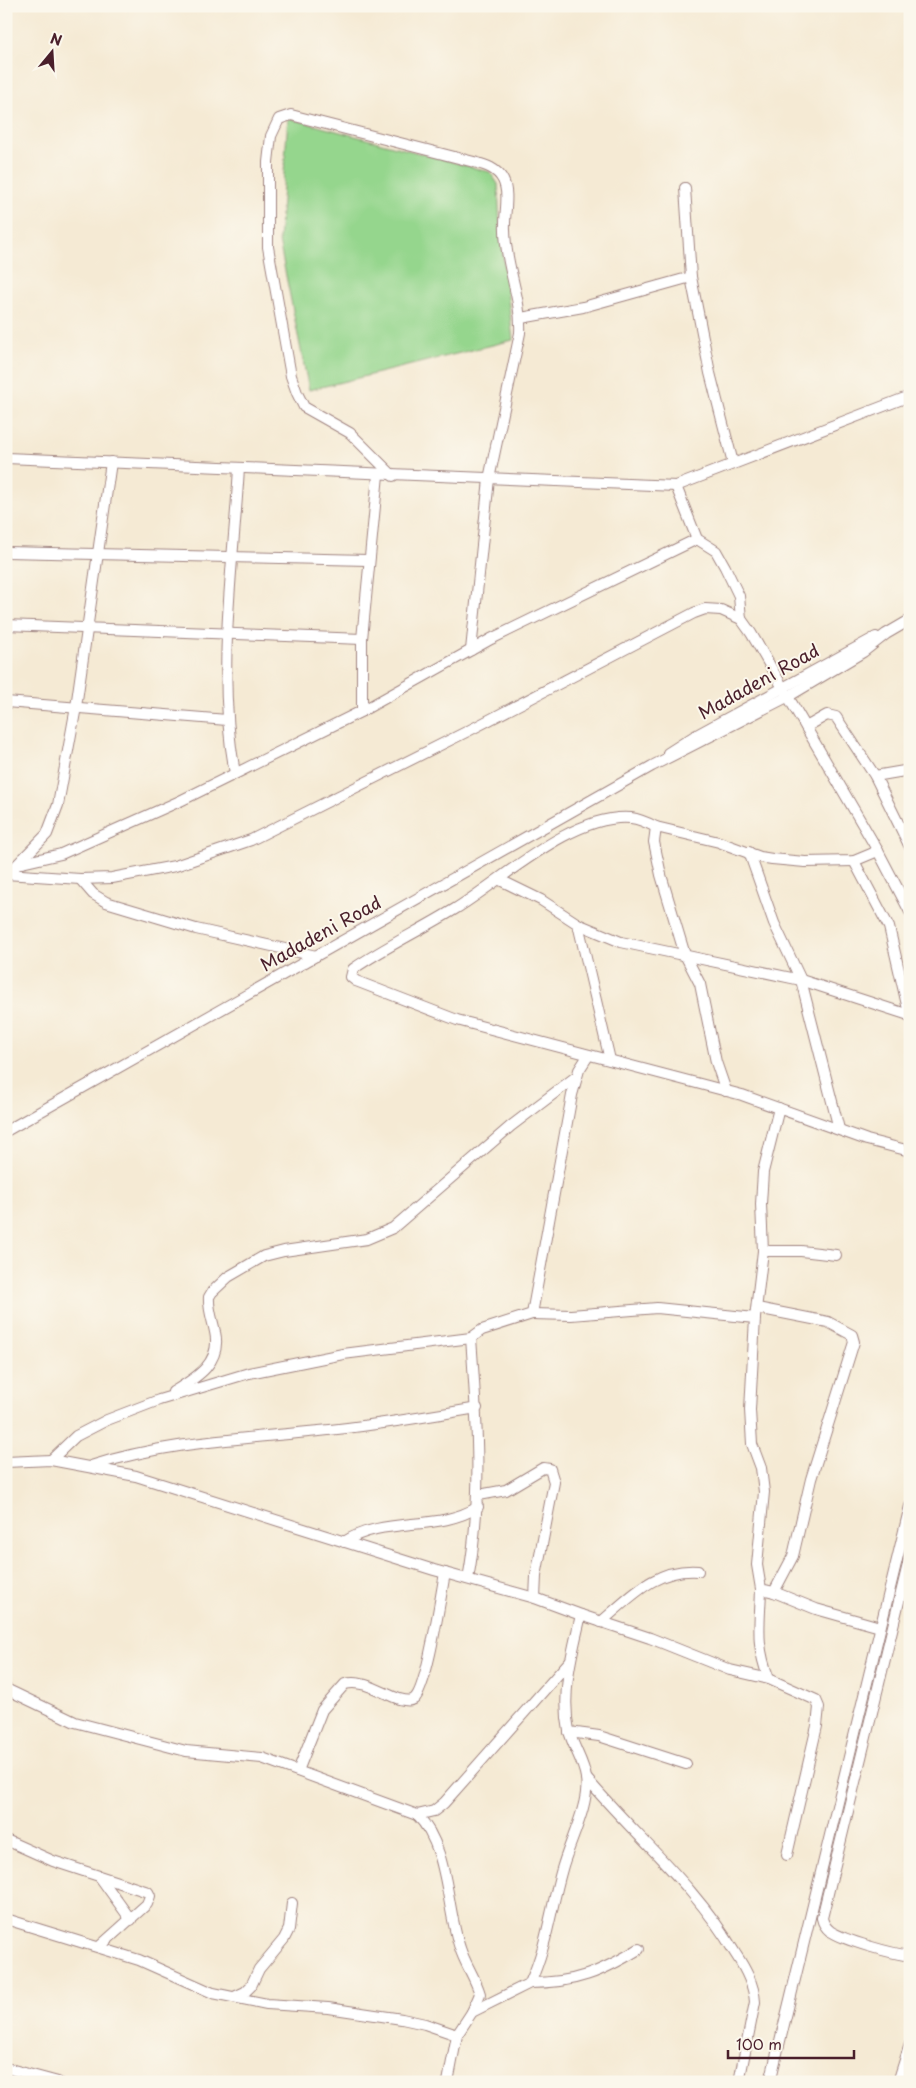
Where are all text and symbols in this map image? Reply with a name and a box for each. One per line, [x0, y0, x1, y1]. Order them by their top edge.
text: N [48, 27, 65, 51]
north arrow [28, 28, 78, 78]
street label: Madadeni Road [693, 636, 824, 725]
street label: Madadeni Road [255, 888, 386, 977]
scale bar [728, 2028, 855, 2060]
text: 100 m [736, 2032, 782, 2055]

